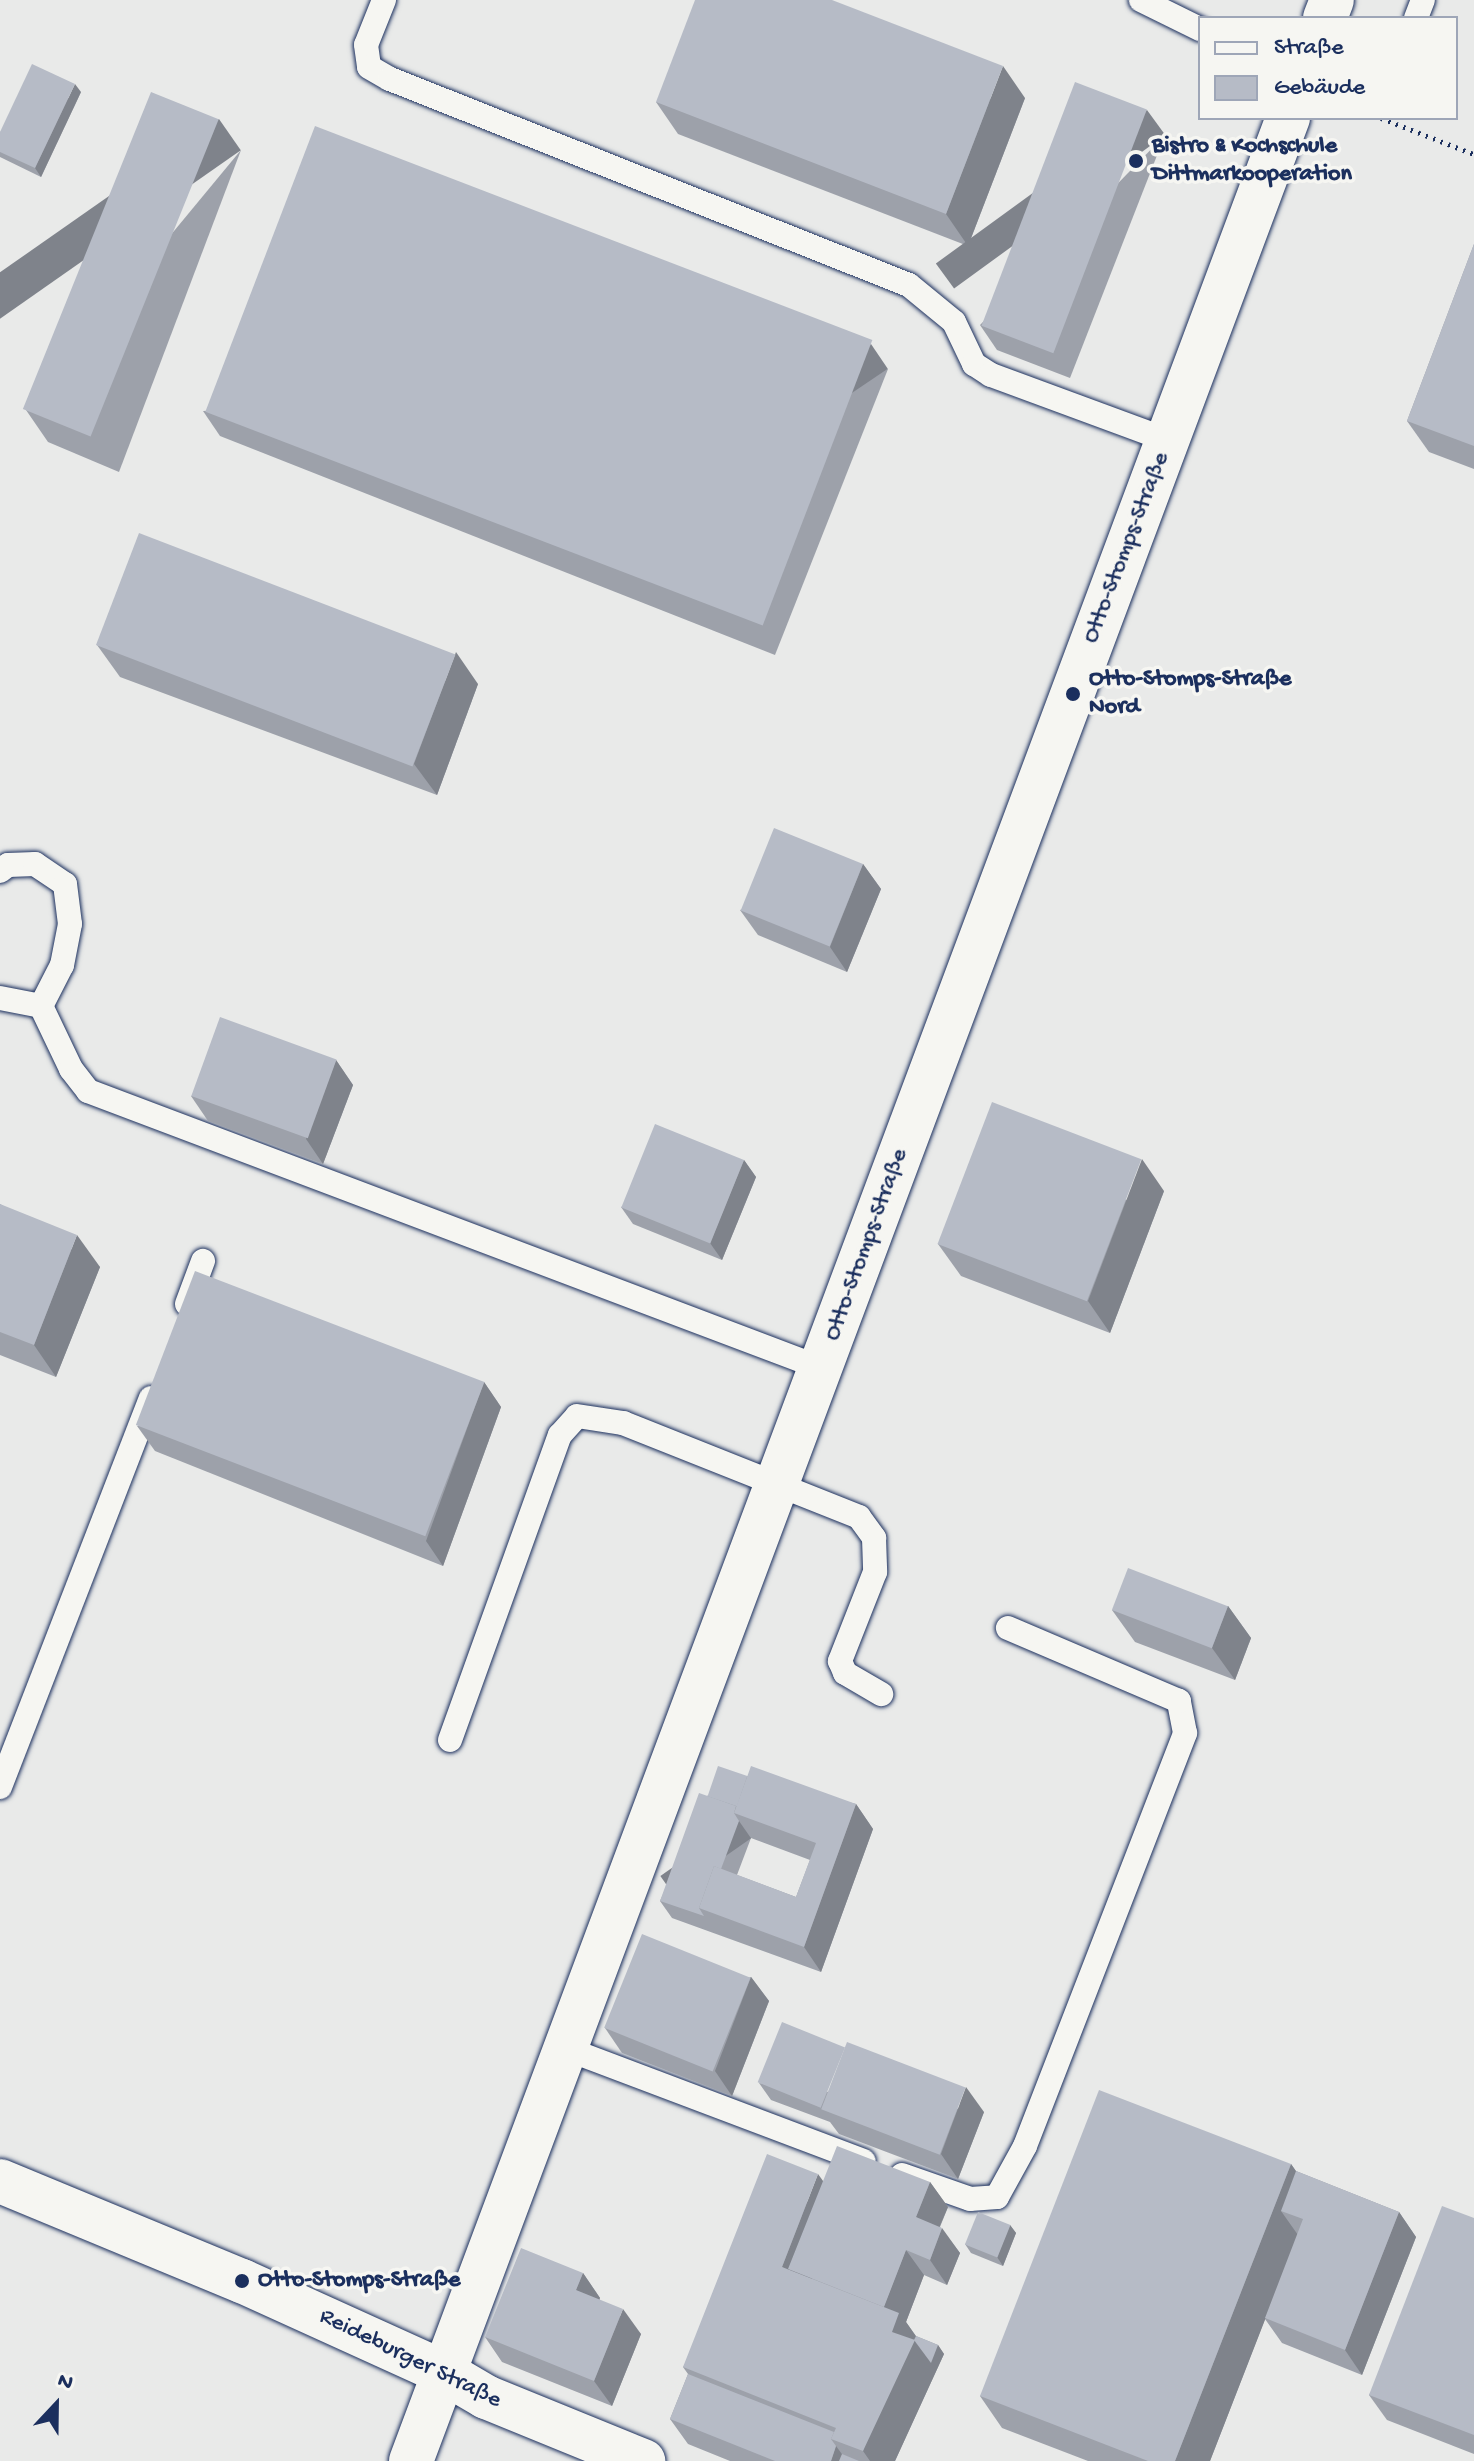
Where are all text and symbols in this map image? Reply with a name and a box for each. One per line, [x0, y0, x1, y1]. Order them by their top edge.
legend [1198, 16, 1458, 120]
text: Straße [1274, 34, 1344, 63]
text: Gebäude [1274, 74, 1365, 103]
place label: Bistro & Kochschule Dittmarkooperation [1152, 133, 1352, 189]
marker: Bistro & Kochschule Dittmarkooperation [1127, 152, 1145, 170]
street label: Otto-Stomps-Straße [1077, 448, 1177, 648]
place label: Otto-Stomps-Straße Nord [1089, 666, 1291, 722]
marker: Otto-Stomps-Straße Nord [1064, 685, 1082, 703]
street label: Otto-Stomps-Straße [819, 1145, 915, 1345]
place label: Otto-Stomps-Straße [258, 2267, 460, 2295]
marker: Otto-Stomps-Straße [233, 2272, 251, 2290]
street label: Reideburger Straße [314, 2302, 506, 2416]
north arrow [16, 2365, 96, 2445]
text: N [53, 2368, 77, 2397]

